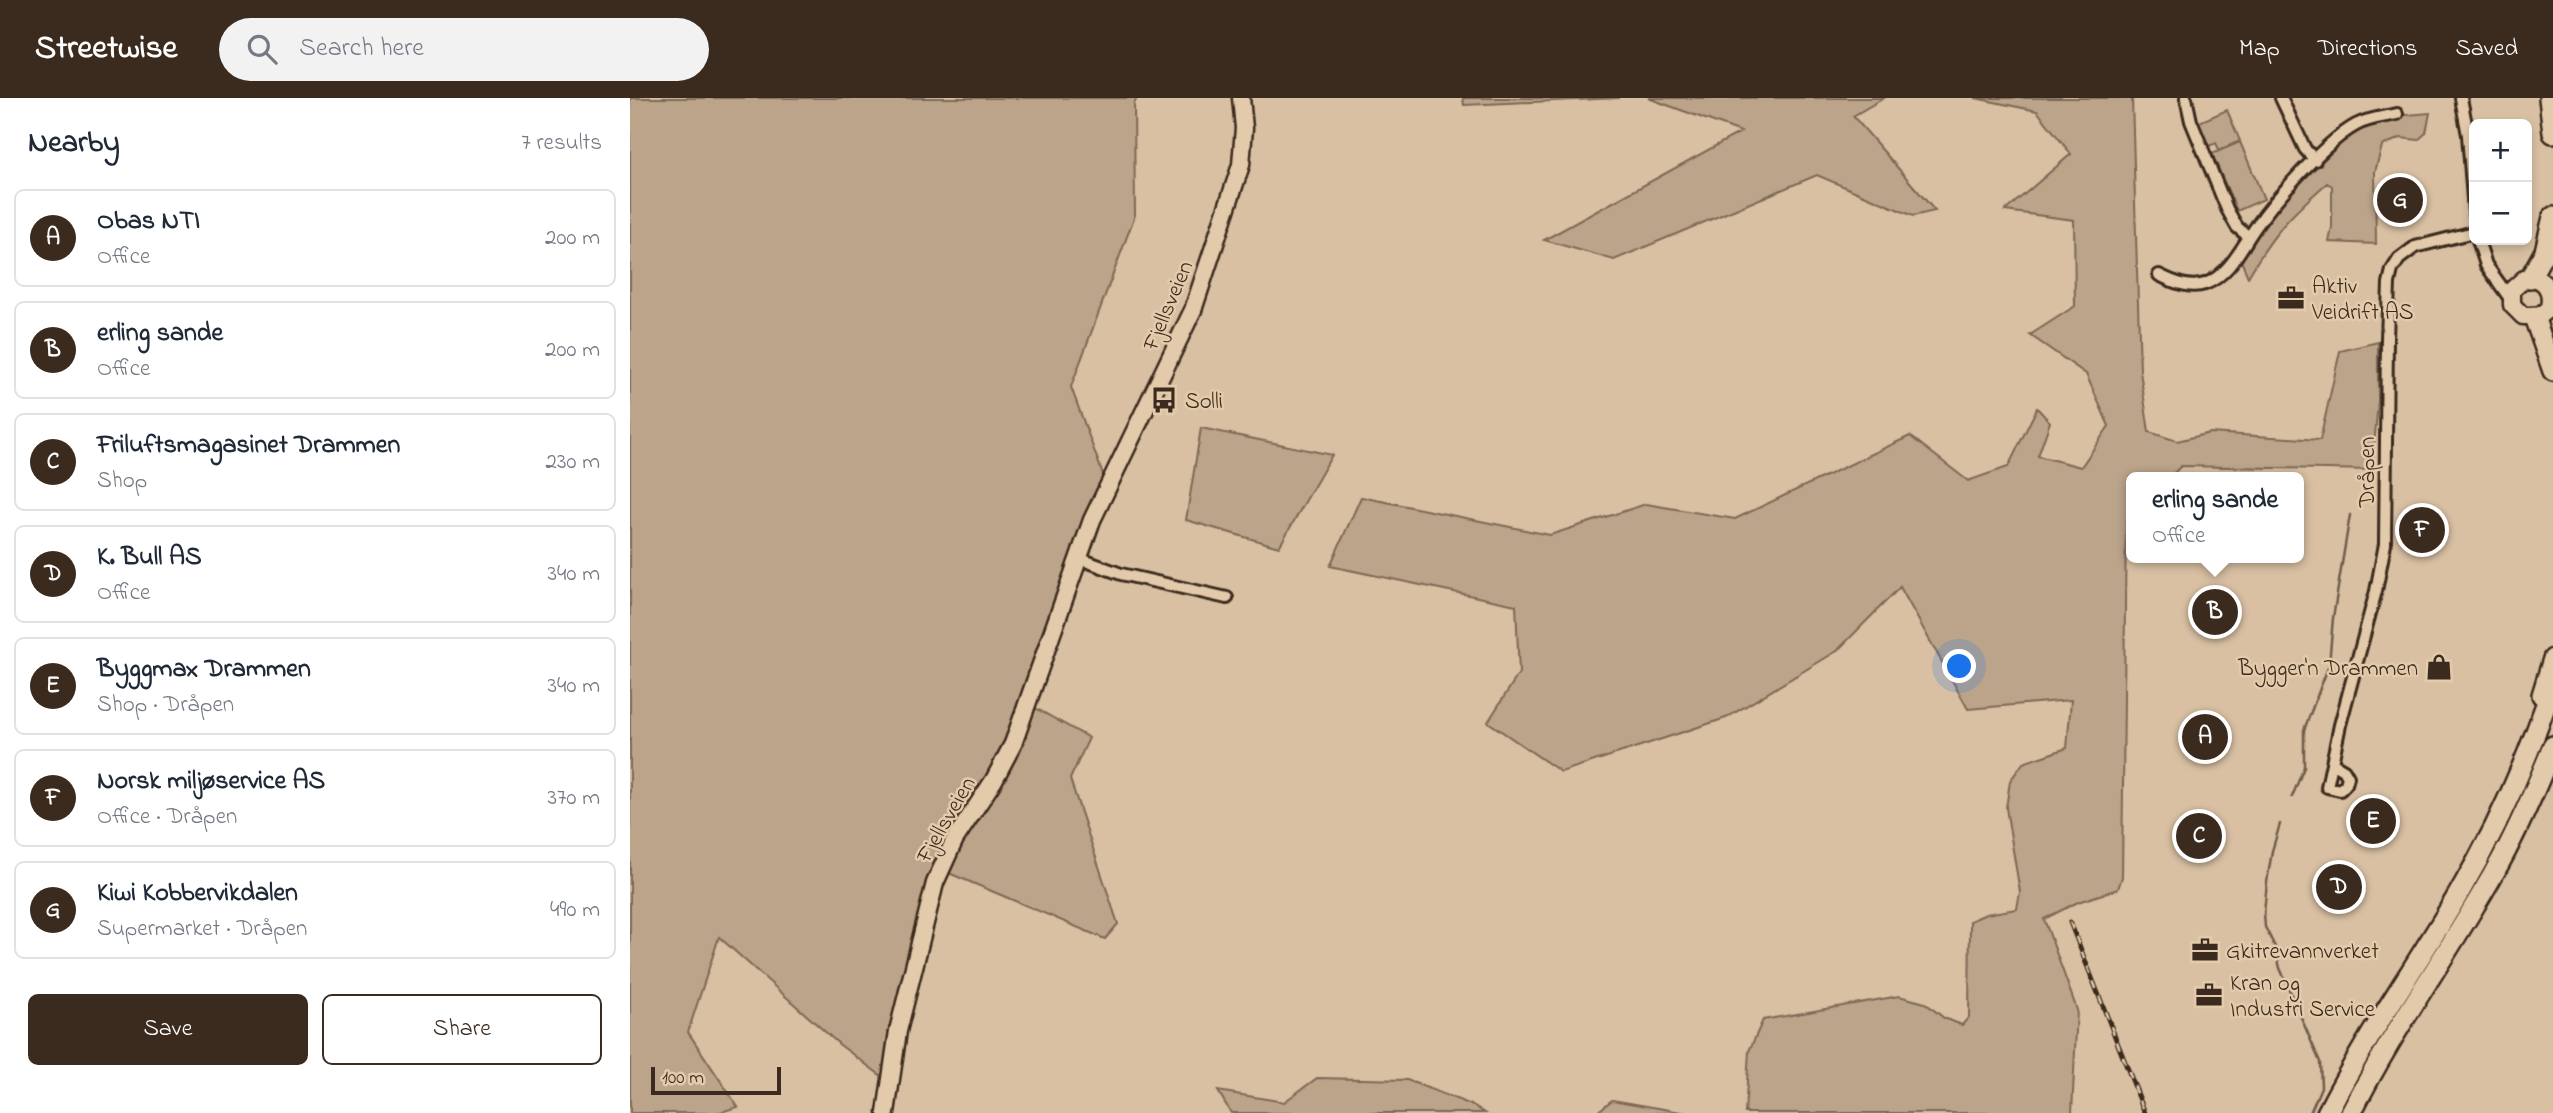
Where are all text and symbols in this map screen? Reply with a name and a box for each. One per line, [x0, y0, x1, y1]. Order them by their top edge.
search box [219, 18, 709, 81]
text: Streetwise [35, 25, 177, 73]
icon: search [243, 30, 281, 68]
text: Search here [299, 30, 424, 68]
text: Map [2239, 32, 2280, 67]
text: Directions [2318, 32, 2417, 67]
text: Saved [2455, 32, 2518, 67]
map controls [2469, 119, 2532, 245]
button: + [2469, 119, 2532, 182]
text: Nearby [28, 122, 120, 166]
text: 7 results [521, 127, 602, 160]
pin: G [2377, 174, 2423, 226]
button: − [2469, 182, 2532, 245]
text: Obas NTI [97, 203, 200, 241]
text: A [46, 222, 60, 255]
text: 200 m [545, 222, 600, 255]
text: Office [97, 241, 150, 274]
street label: Fjellsveien [1135, 256, 1203, 357]
place label: Aktiv Veidrift AS [2311, 271, 2414, 330]
office icon: Aktiv Veidrift AS [2276, 283, 2306, 313]
text: erling sande [97, 315, 223, 353]
text: B [45, 334, 61, 367]
text: 200 m [545, 334, 600, 367]
text: Office [97, 353, 150, 386]
bus stop icon: Solli [1149, 385, 1179, 415]
place label: Solli [1185, 386, 1223, 419]
text: Friluftsmagasinet Drammen [97, 427, 400, 465]
street label: Dråpen [2352, 437, 2385, 508]
text: C [47, 446, 59, 479]
text: 230 m [546, 446, 600, 479]
text: Shop [97, 465, 147, 498]
popup [2126, 472, 2304, 563]
text: erling sande [2152, 482, 2278, 520]
pin: F [2399, 504, 2445, 556]
text: Office [2152, 520, 2205, 553]
text: K. Bull AS [97, 539, 202, 577]
text: D [45, 558, 61, 591]
text: 340 m [547, 558, 600, 591]
text: Office [97, 577, 150, 610]
pin: B [2192, 586, 2238, 638]
your location [1942, 649, 1976, 683]
text: Byggmax Drammen [97, 651, 311, 689]
shop icon: Bygger'n Drammen [2424, 652, 2454, 682]
place label: Bygger'n Drammen [2237, 653, 2418, 688]
text: E [46, 670, 60, 703]
text: 340 m [547, 670, 600, 703]
text: Shop · Dråpen [97, 689, 234, 722]
pin: A [2182, 711, 2228, 763]
text: Norsk miljøservice AS [97, 763, 325, 801]
street label: Fjellsveien [909, 771, 985, 870]
text: F [46, 782, 60, 815]
text: 370 m [547, 782, 600, 815]
pin: E [2350, 795, 2396, 847]
text: Office · Dråpen [97, 801, 237, 834]
pin: C [2176, 810, 2222, 862]
pin: D [2316, 861, 2362, 913]
text: Kiwi Kobbervikdalen [97, 875, 298, 913]
text: G [46, 894, 60, 927]
text: 490 m [550, 894, 600, 927]
text: Supermarket · Dråpen [97, 913, 307, 946]
office icon: Gkitrevannverket [2190, 935, 2220, 965]
place label: Gkitrevannverket [2226, 936, 2379, 969]
place label: Kran og Industri Service [2230, 968, 2376, 1027]
office icon: Kran og Industri Service [2194, 980, 2224, 1010]
button: Save [28, 994, 308, 1065]
button: Share [322, 994, 602, 1065]
scale bar [651, 1064, 780, 1096]
text: 100 m [662, 1065, 704, 1092]

